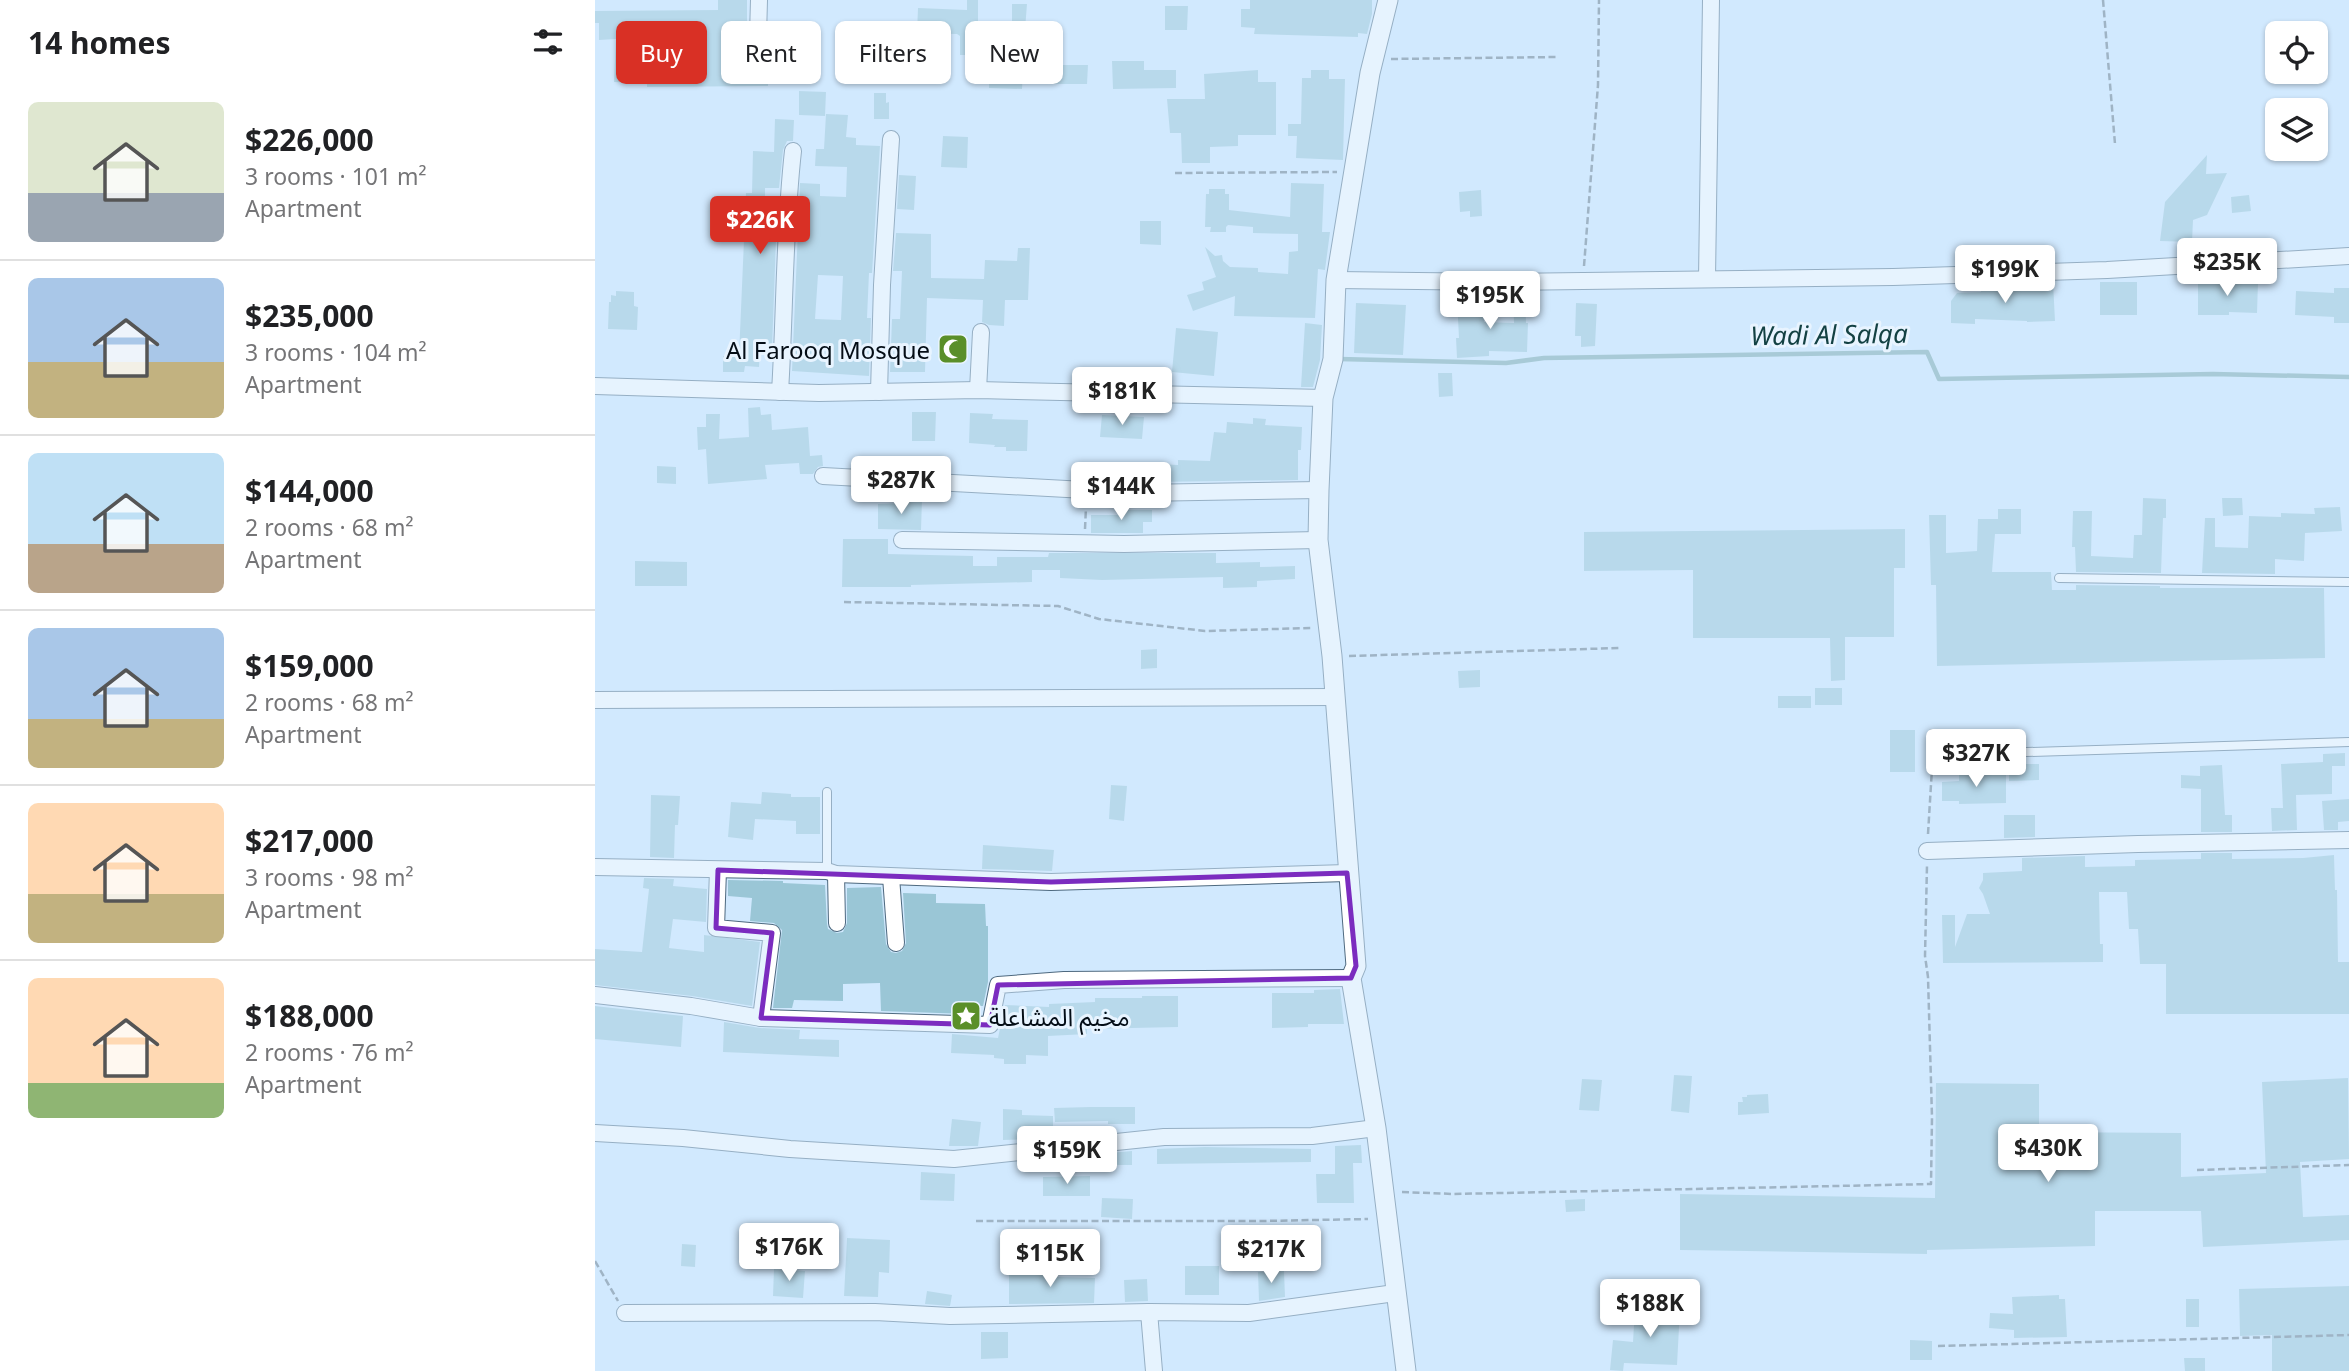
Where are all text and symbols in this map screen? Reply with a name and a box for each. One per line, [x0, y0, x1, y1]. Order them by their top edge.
chip: Buy [616, 21, 707, 84]
chip: Rent [721, 21, 821, 84]
chip: Filters [835, 21, 951, 84]
chip: New [965, 21, 1063, 84]
map controls [2265, 21, 2328, 161]
button: locate [2265, 21, 2328, 84]
text: 14 homes [28, 22, 171, 63]
icon: filters [529, 23, 567, 61]
button: layers [2265, 98, 2328, 161]
text: $226,000 [245, 119, 374, 160]
icon: home [84, 130, 168, 214]
text: 3 rooms · 101 m² [245, 160, 427, 192]
text: Apartment [245, 192, 362, 224]
pin: $226K [711, 196, 809, 256]
text: $226K [726, 203, 794, 235]
pin: $235K [2178, 238, 2276, 298]
text: $235K [2193, 245, 2261, 277]
pin: $199K [1956, 246, 2054, 305]
text: $199K [1971, 252, 2039, 284]
pin: $195K [1441, 272, 1539, 331]
text: $195K [1456, 278, 1524, 310]
text: $235,000 [245, 295, 374, 336]
icon: home [84, 306, 168, 390]
water label: Wadi Al Salqa [1750, 315, 1908, 353]
mosque icon: Al Farooq Mosque [936, 332, 970, 366]
place label: Al Farooq Mosque [726, 333, 930, 366]
text: 3 rooms · 104 m² [245, 336, 427, 368]
text: Apartment [245, 368, 362, 400]
pin: $181K [1073, 368, 1171, 427]
text: $181K [1088, 374, 1156, 406]
pin: $287K [852, 456, 950, 516]
pin: $144K [1072, 462, 1170, 522]
text: $287K [867, 463, 935, 495]
text: $144K [1087, 469, 1155, 501]
text: $144,000 [245, 470, 374, 511]
icon: home [84, 481, 168, 565]
text: 2 rooms · 68 m² [245, 511, 414, 543]
text: Apartment [245, 543, 362, 575]
text: $159,000 [245, 645, 374, 686]
icon: home [84, 656, 168, 740]
text: 2 rooms · 68 m² [245, 686, 414, 718]
text: Apartment [245, 718, 362, 750]
pin: $327K [1927, 730, 2025, 789]
text: $327K [1942, 736, 2010, 768]
text: $217,000 [245, 820, 374, 861]
icon: home [84, 831, 168, 915]
text: 3 rooms · 98 m² [245, 861, 414, 893]
text: Apartment [245, 893, 362, 925]
text: $188,000 [245, 995, 374, 1036]
place icon: مخيم المشاعلة [949, 999, 983, 1033]
place label: مخيم المشاعلة [989, 1000, 1130, 1035]
icon: home [84, 1006, 168, 1090]
text: 2 rooms · 76 m² [245, 1036, 414, 1068]
text: Apartment [245, 1068, 362, 1100]
pin: $430K [1999, 1124, 2097, 1184]
pin: $159K [1018, 1126, 1116, 1186]
text: $430K [2014, 1131, 2082, 1163]
text: $159K [1033, 1133, 1101, 1165]
pin: $176K [740, 1224, 838, 1283]
pin: $217K [1222, 1226, 1320, 1285]
text: $176K [755, 1230, 823, 1262]
pin: $115K [1001, 1230, 1099, 1289]
text: $217K [1237, 1232, 1305, 1264]
text: $115K [1016, 1236, 1084, 1268]
pin: $188K [1601, 1280, 1699, 1339]
text: $188K [1616, 1286, 1684, 1318]

